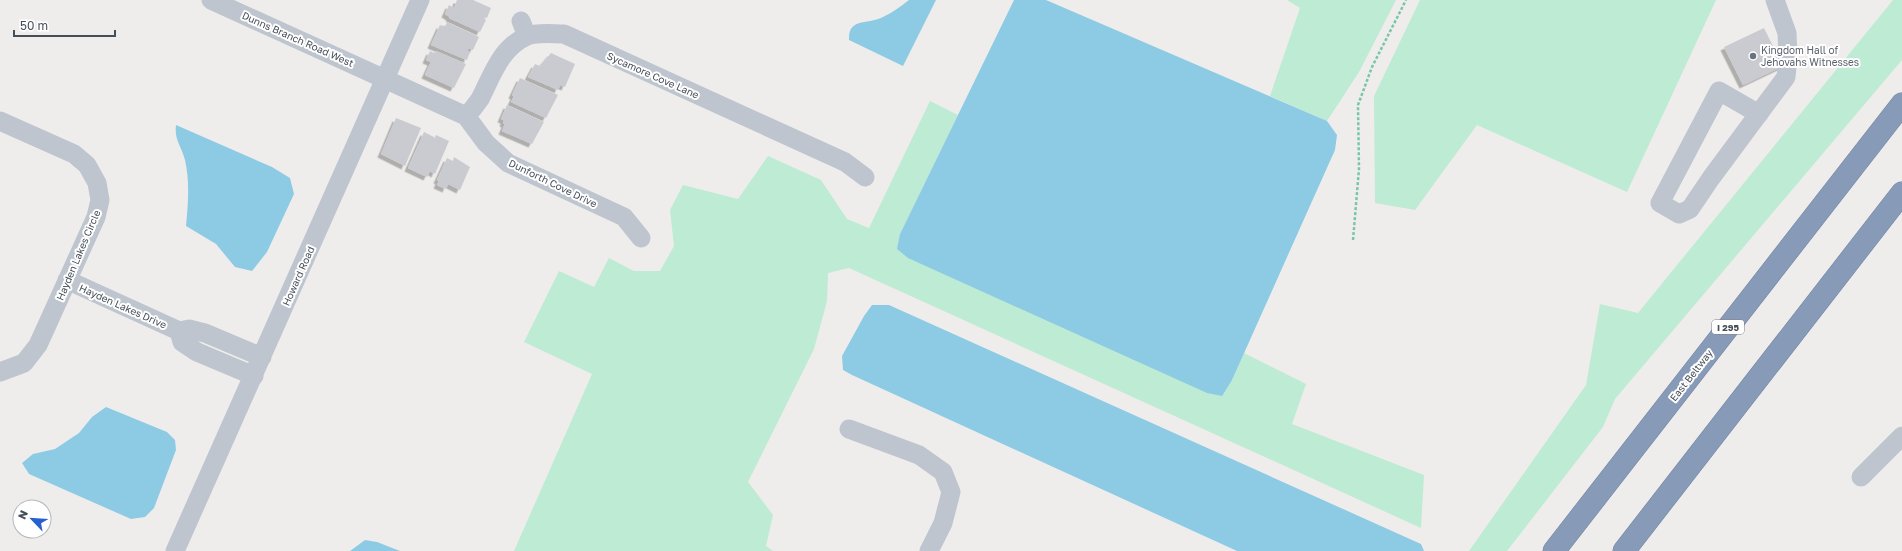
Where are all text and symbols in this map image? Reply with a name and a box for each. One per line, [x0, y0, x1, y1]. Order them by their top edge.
street label: Dunns Branch Road West [240, 9, 356, 69]
scale bar [14, 12, 115, 38]
text: 50 m [20, 18, 48, 33]
place label: Kingdom Hall of Jehovahs Witnesses [1761, 44, 1859, 68]
street label: Sycamore Cove Lane [605, 49, 701, 101]
marker: Kingdom Hall of Jehovahs Witnesses [1748, 51, 1758, 61]
street label: Dunforth Cove Drive [507, 156, 599, 210]
street label: Hayden Lakes Circle [53, 208, 103, 302]
street label: Howard Road [280, 244, 316, 308]
street label: Hayden Lakes Drive [77, 281, 169, 331]
road number: I 295 [1712, 320, 1744, 334]
street label: East Beltway [1667, 347, 1715, 403]
north arrow [12, 499, 52, 539]
text: N [15, 508, 30, 521]

